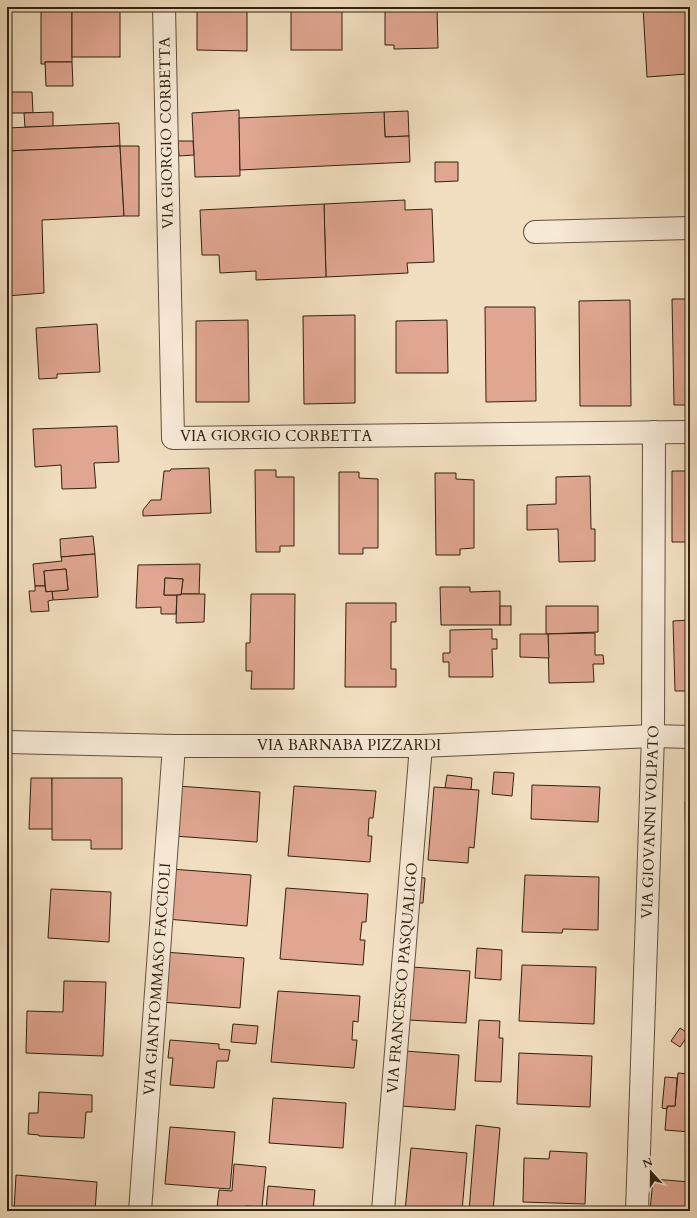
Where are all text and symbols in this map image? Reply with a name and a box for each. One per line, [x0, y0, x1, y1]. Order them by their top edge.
street label: VIA GIORGIO CORBETTA [154, 36, 178, 229]
street label: VIA GIORGIO CORBETTA [180, 426, 372, 446]
street label: VIA GIOVANNI VOLPATO [637, 725, 663, 919]
street label: VIA BARNABA PIZZARDI [257, 735, 441, 755]
street label: VIA GIANTOMMASO FACCIOLI [139, 862, 175, 1096]
street label: VIA FRANCESCO PASQUALIGO [382, 862, 422, 1094]
north arrow [631, 1152, 671, 1192]
text: N [640, 1154, 655, 1172]

